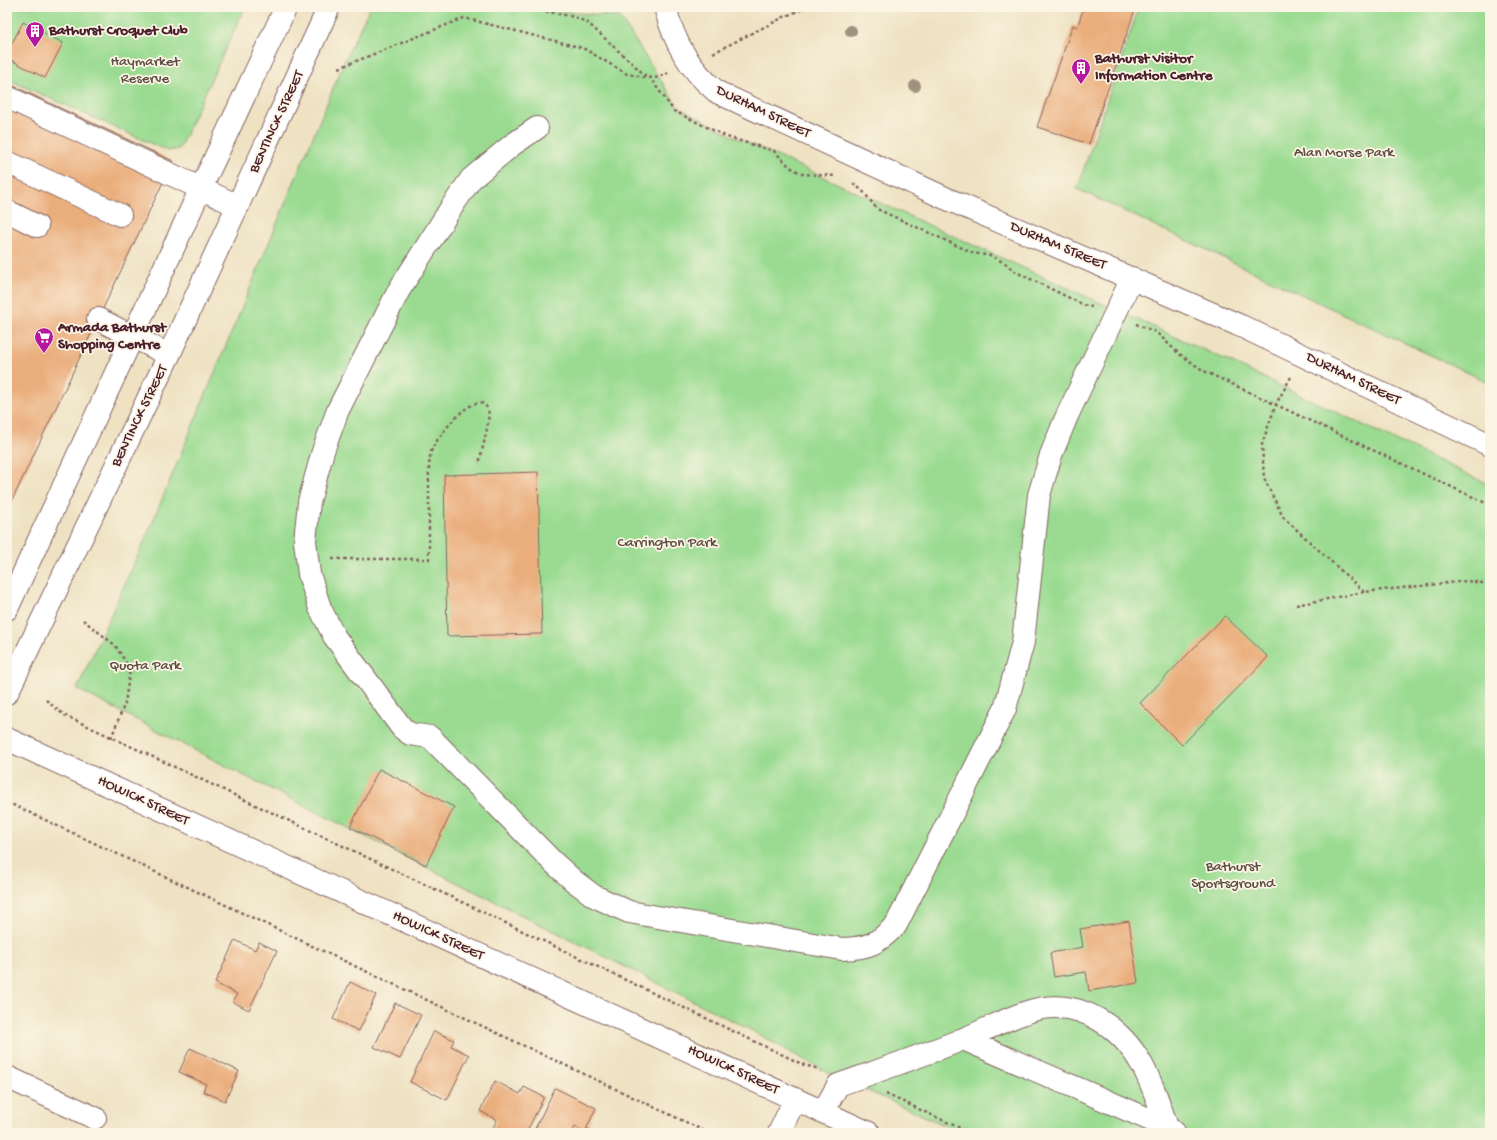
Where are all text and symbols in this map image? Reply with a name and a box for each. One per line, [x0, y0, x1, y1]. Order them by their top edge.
building icon: Bathurst Croquet Club [24, 20, 46, 48]
place label: Bathurst Croquet Club [48, 22, 188, 40]
place label: Bathurst Visitor Information Centre [1094, 50, 1214, 85]
park label: Haymarket Reserve [110, 53, 181, 88]
building icon: Bathurst Visitor Information Centre [1070, 57, 1092, 85]
street label: BENTINCK STREET [245, 67, 309, 177]
street label: DURHAM STREET [712, 81, 814, 143]
park label: Alan Morse Park [1294, 144, 1395, 162]
street label: DURHAM STREET [1006, 217, 1110, 275]
place label: Armada Bathurst Shopping Centre [57, 319, 168, 354]
supermarket icon: Armada Bathurst Shopping Centre [33, 326, 55, 354]
street label: DURHAM STREET [1302, 348, 1404, 410]
street label: BENTINCK STREET [107, 361, 173, 471]
park label: Carrington Park [617, 534, 718, 552]
park label: Quota Park [109, 657, 182, 675]
street label: HOWICK STREET [94, 772, 193, 831]
park label: Bathurst Sportsground [1191, 858, 1276, 893]
street label: HOWICK STREET [389, 907, 488, 966]
street label: HOWICK STREET [684, 1041, 783, 1100]

